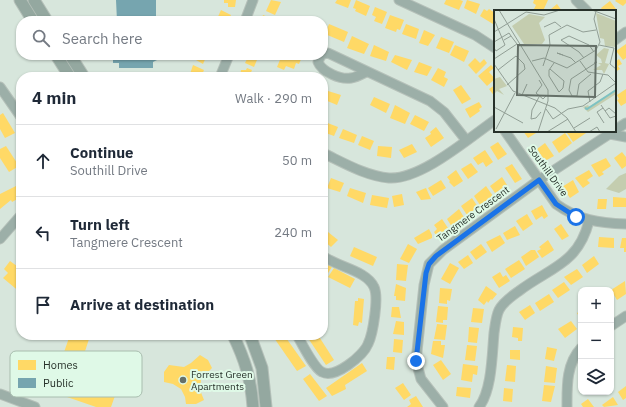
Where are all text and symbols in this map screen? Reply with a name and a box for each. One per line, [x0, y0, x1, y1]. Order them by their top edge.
inset map [494, 10, 616, 132]
search box [16, 16, 328, 60]
icon: search [30, 27, 52, 49]
text: Search here [62, 29, 142, 48]
text: 4 min [32, 87, 76, 109]
text: Walk · 290 m [235, 90, 312, 107]
text: Continue [70, 143, 134, 162]
street label: Southill Drive [525, 143, 571, 199]
icon: ahead [32, 150, 54, 172]
text: 50 m [282, 152, 312, 169]
text: Southill Drive [70, 162, 148, 179]
street label: Tangmere Crescent [434, 183, 512, 245]
route start [567, 208, 585, 226]
text: Turn left [70, 215, 130, 234]
icon: left [32, 222, 54, 244]
text: 240 m [274, 224, 312, 241]
text: Tangmere Crescent [70, 234, 183, 251]
map controls [578, 287, 614, 395]
button: + [578, 287, 614, 323]
icon: arrive [32, 294, 54, 316]
text: Arrive at destination [70, 295, 214, 314]
button: − [578, 323, 614, 359]
legend [10, 351, 142, 397]
route end [407, 352, 425, 370]
text: Homes [43, 358, 78, 372]
button: layers [578, 359, 614, 395]
place label: Forrest Green Apartments [191, 368, 253, 393]
marker: Forrest Green Apartments [178, 375, 188, 385]
text: Public [43, 376, 74, 390]

